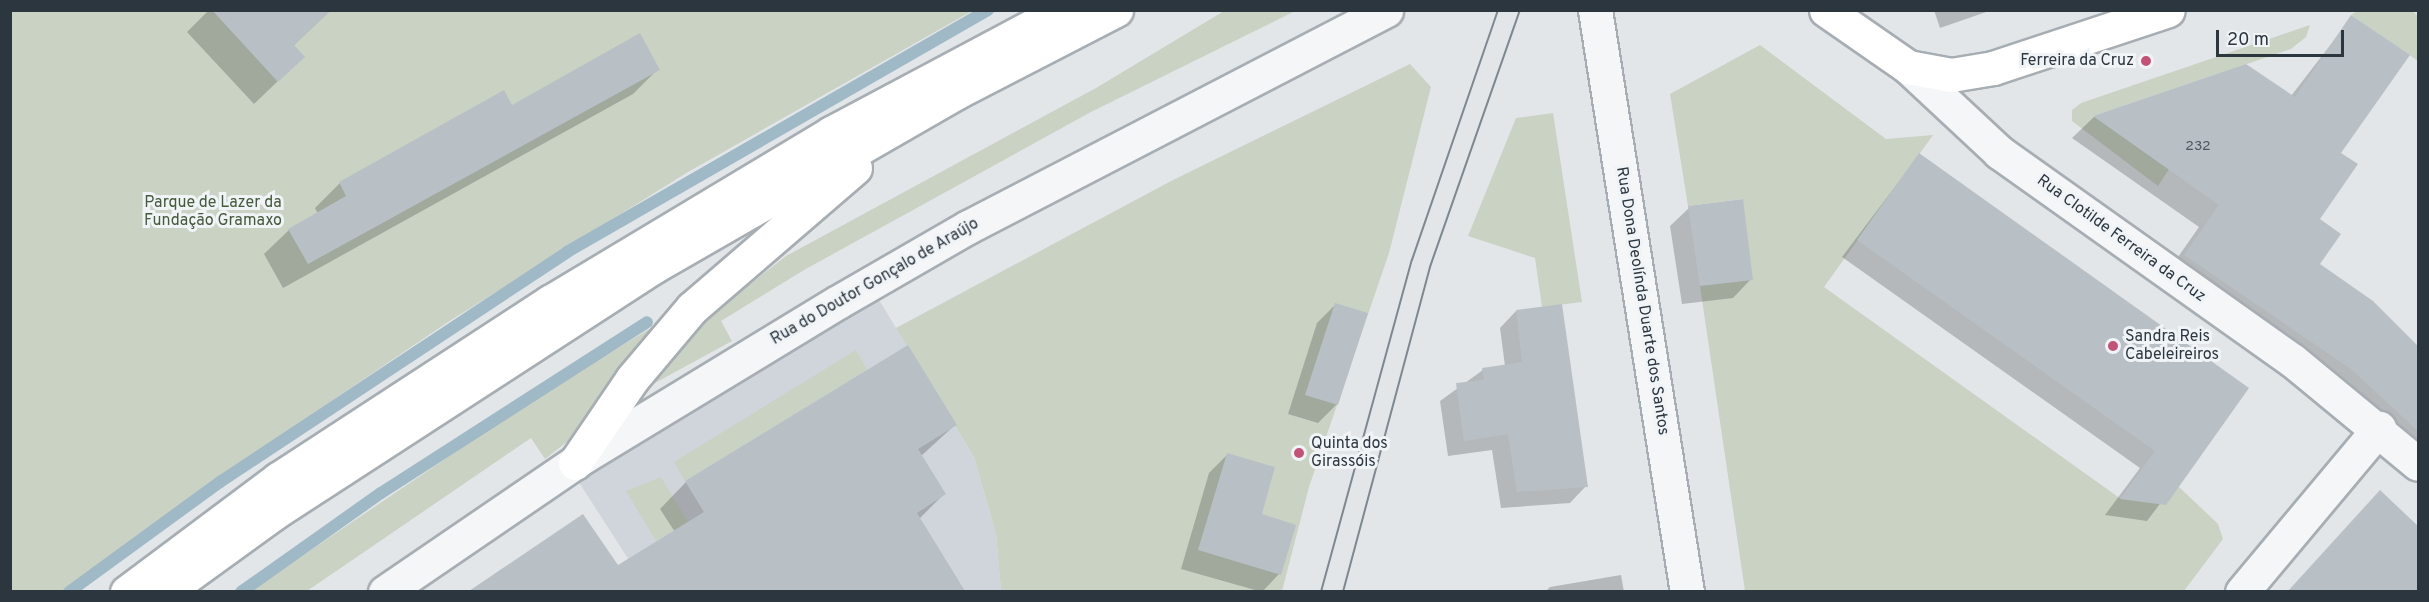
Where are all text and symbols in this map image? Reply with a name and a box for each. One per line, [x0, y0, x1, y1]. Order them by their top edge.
scale bar [2219, 18, 2346, 56]
text: 20 m [2227, 29, 2269, 52]
place label: Ferreira da Cruz [2020, 51, 2134, 71]
marker: Ferreira da Cruz [2139, 54, 2153, 68]
house number: 232 [2185, 139, 2211, 155]
street label: Rua Dona Deolínda Duarte dos Santos [1611, 165, 1673, 437]
street label: Rua Clotilde Ferreira da Cruz [2033, 171, 2209, 307]
park label: Parque de Lazer da Fundação Gramaxo [144, 193, 282, 231]
street label: Rua do Doutor Gonçalo de Araújo [767, 214, 983, 350]
place label: Sandra Reis Cabeleireiros [2125, 327, 2219, 365]
marker: Sandra Reis Cabeleireiros [2106, 339, 2120, 353]
place label: Quinta dos Girassóis [1311, 434, 1388, 472]
marker: Quinta dos Girassóis [1292, 446, 1306, 460]

